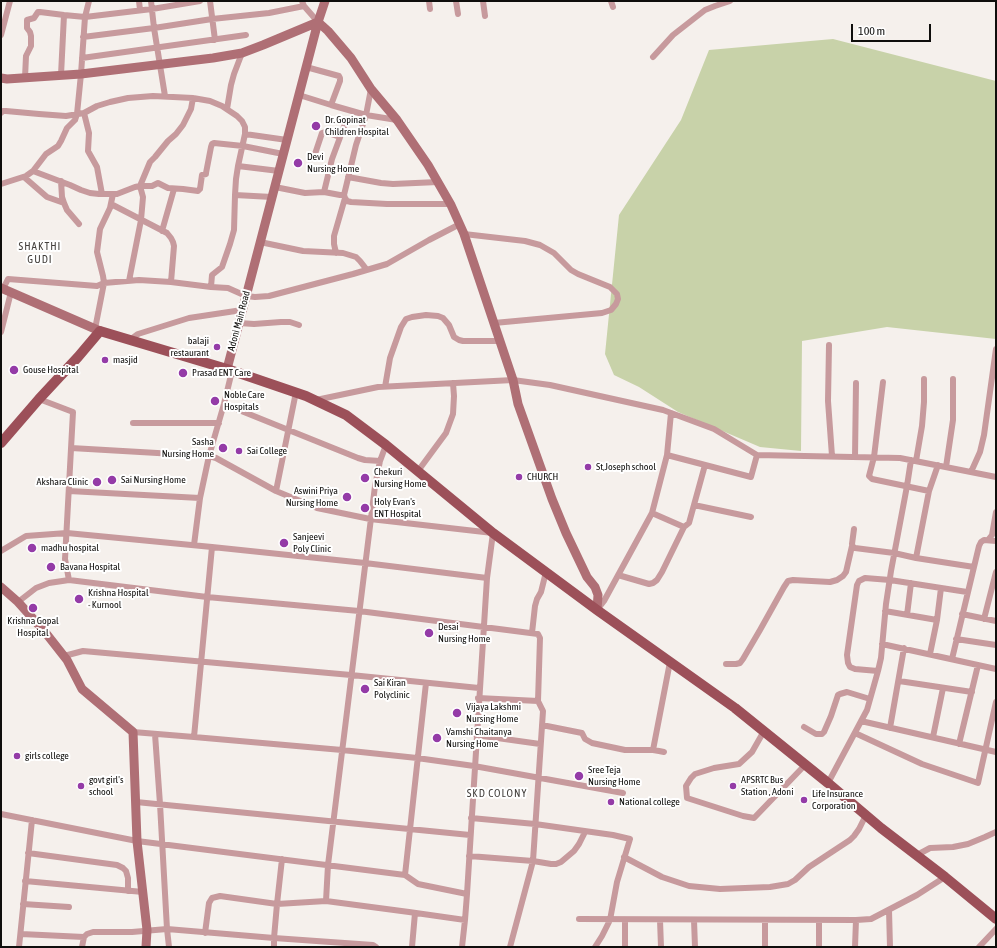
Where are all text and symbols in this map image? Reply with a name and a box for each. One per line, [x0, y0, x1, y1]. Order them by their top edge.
scale bar [853, 16, 933, 42]
text: 100 m [858, 24, 885, 38]
place label: Dr. Gopinat Children Hospital [325, 114, 389, 138]
marker: Dr. Gopinat Children Hospital [310, 120, 322, 132]
place label: Devi Nursing Home [307, 151, 359, 174]
marker: Devi Nursing Home [292, 157, 304, 169]
district label: SHAKTHI GUDI [19, 240, 61, 266]
street label: Adoni Main Road [225, 290, 253, 352]
place label: balaji restaurant [170, 335, 209, 358]
marker: balaji restaurant [212, 342, 222, 352]
place label: masjid [113, 354, 138, 366]
marker: masjid [100, 355, 110, 365]
marker: Gouse Hospital [8, 364, 20, 376]
place label: Gouse Hospital [23, 364, 79, 376]
marker: Prasad ENT Care [177, 367, 189, 379]
place label: Prasad ENT Care [192, 367, 251, 379]
place label: Noble Care Hospitals [224, 389, 264, 412]
marker: Noble Care Hospitals [209, 395, 221, 407]
place label: Sasha Nursing Home [162, 436, 214, 460]
marker: Sasha Nursing Home [217, 442, 229, 454]
place label: Sai College [247, 445, 287, 457]
marker: Sai College [234, 446, 244, 456]
place label: St,Joseph school [596, 461, 656, 473]
marker: St,Joseph school [583, 462, 593, 472]
place label: Chekuri Nursing Home [374, 466, 426, 490]
place label: CHURCH [527, 471, 558, 483]
marker: Chekuri Nursing Home [359, 472, 371, 484]
marker: CHURCH [514, 472, 524, 482]
marker: Sai Nursing Home [106, 474, 118, 486]
place label: Sai Nursing Home [121, 474, 186, 486]
place label: Akshara Clinic [37, 476, 88, 488]
marker: Akshara Clinic [91, 476, 103, 488]
place label: Aswini Priya Nursing Home [286, 485, 338, 508]
marker: Aswini Priya Nursing Home [341, 491, 353, 503]
place label: Holy Evan's ENT Hospital [374, 496, 421, 520]
marker: Holy Evan's ENT Hospital [359, 502, 371, 514]
place label: Sanjeevi Poly Clinic [293, 531, 331, 554]
marker: Sanjeevi Poly Clinic [278, 537, 290, 549]
marker: madhu hospital [26, 542, 38, 554]
place label: madhu hospital [41, 542, 99, 554]
marker: Bavana Hospital [45, 561, 57, 573]
place label: Bavana Hospital [60, 561, 120, 573]
place label: Krishna Hospital - Kurnool [88, 587, 149, 610]
marker: Krishna Hospital - Kurnool [73, 593, 85, 605]
marker: Krishna Gopal Hospital [27, 602, 39, 614]
place label: Krishna Gopal Hospital [7, 615, 59, 638]
place label: Desai Nursing Home [438, 621, 490, 644]
marker: Desai Nursing Home [423, 627, 435, 639]
place label: Sai Kiran Polyclinic [374, 677, 410, 700]
marker: Sai Kiran Polyclinic [359, 683, 371, 695]
place label: Vijaya Lakshmi Nursing Home [466, 701, 521, 724]
marker: Vijaya Lakshmi Nursing Home [451, 707, 463, 719]
place label: Vamshi Chaitanya Nursing Home [446, 726, 512, 750]
marker: Vamshi Chaitanya Nursing Home [431, 732, 443, 744]
place label: girls college [25, 750, 69, 762]
marker: girls college [12, 751, 22, 761]
place label: Sree Teja Nursing Home [588, 764, 640, 788]
marker: Sree Teja Nursing Home [573, 770, 585, 782]
place label: govt girl's school [89, 774, 123, 798]
place label: APSRTC Bus Station , Adoni [741, 774, 793, 798]
marker: govt girl's school [76, 781, 86, 791]
marker: APSRTC Bus Station , Adoni [728, 781, 738, 791]
district label: SKD COLONY [467, 787, 527, 801]
place label: Life Insurance Corporation [812, 788, 863, 812]
marker: Life Insurance Corporation [799, 795, 809, 805]
place label: National college [619, 796, 680, 808]
marker: National college [606, 797, 616, 807]

